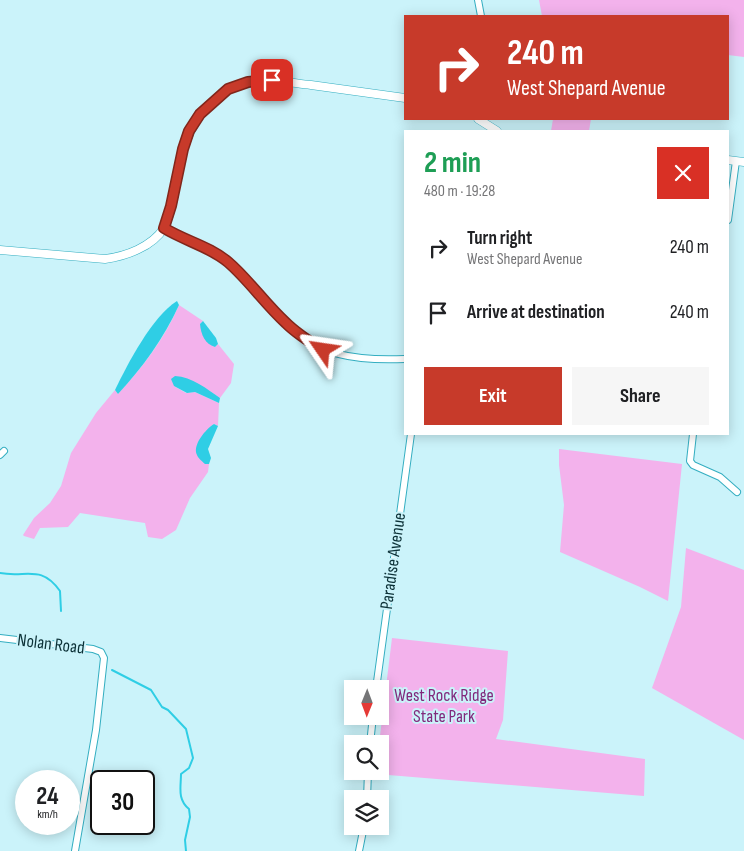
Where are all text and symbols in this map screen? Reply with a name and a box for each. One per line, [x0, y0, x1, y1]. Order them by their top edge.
text: 240 m [507, 32, 584, 75]
icon: right [424, 35, 489, 100]
pin [251, 59, 293, 101]
icon: arrive [258, 66, 286, 94]
text: West Shepard Avenue [507, 75, 666, 102]
text: 2 min [424, 145, 481, 181]
button: close [657, 147, 709, 199]
text: 480 m · 19:28 [424, 182, 495, 201]
text: Turn right [467, 227, 532, 250]
icon: right [424, 234, 452, 262]
text: 240 m [670, 236, 709, 259]
text: West Shepard Avenue [467, 250, 582, 269]
icon: arrive [424, 299, 452, 327]
text: Arrive at destination [467, 301, 605, 324]
text: 240 m [670, 301, 709, 324]
position arrow [296, 323, 348, 375]
button: Exit [424, 367, 562, 425]
button: Share [572, 367, 709, 425]
street label: Paradise Avenue [376, 511, 410, 611]
street label: Nolan Road [16, 629, 86, 659]
north arrow [344, 680, 389, 725]
map controls [344, 680, 389, 835]
park label: West Rock Ridge State Park [394, 685, 494, 727]
button: search [344, 735, 389, 780]
speed limit sign: 30 [90, 770, 155, 835]
text: 24 [36, 781, 59, 812]
button: layers [344, 790, 389, 835]
text: km/h [37, 807, 58, 822]

